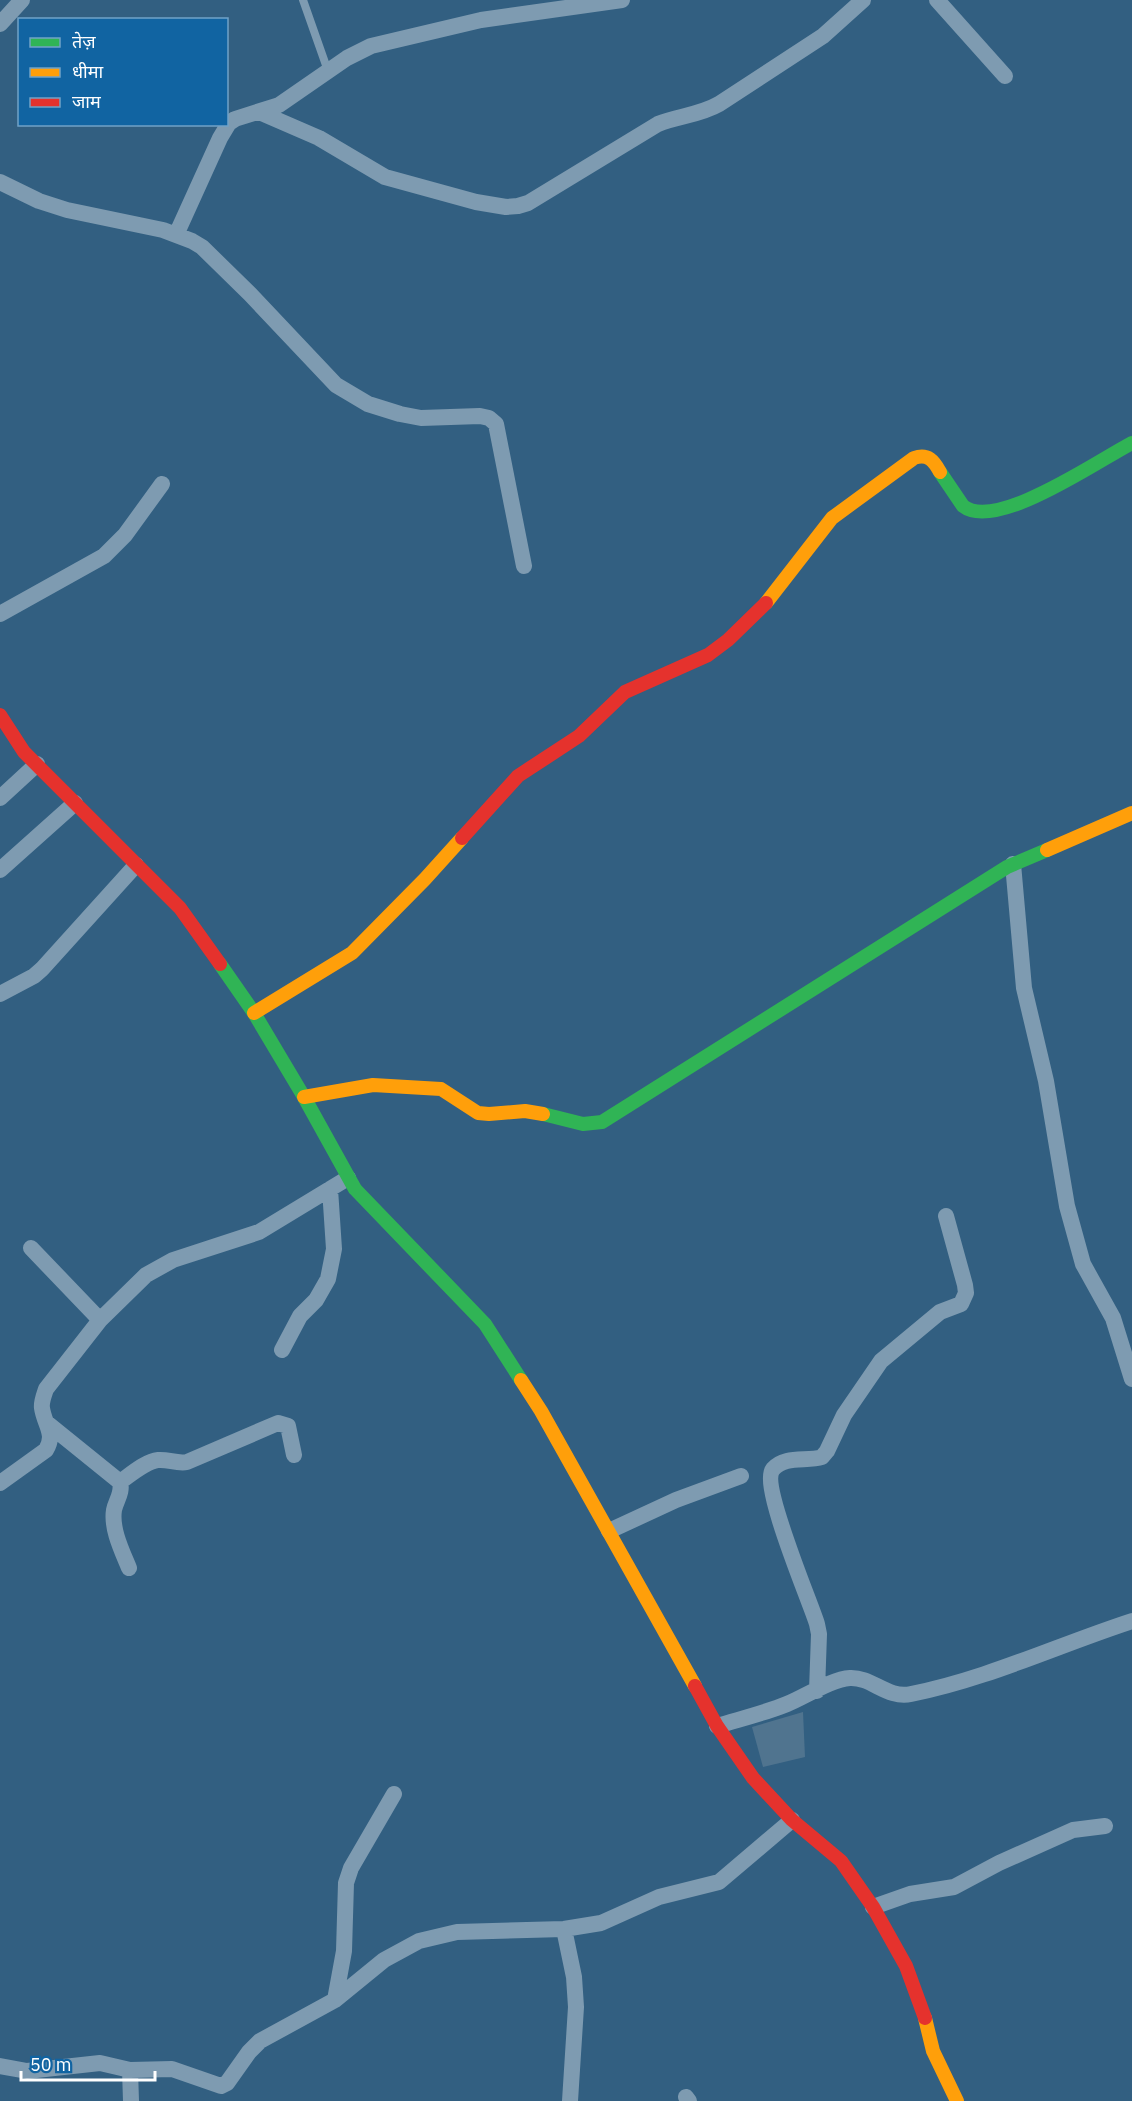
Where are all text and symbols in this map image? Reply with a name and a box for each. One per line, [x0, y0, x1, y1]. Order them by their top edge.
legend [18, 18, 228, 126]
text: तेज़ [72, 30, 96, 53]
text: धीमा [72, 60, 103, 83]
text: जाम [72, 90, 102, 113]
scale bar [21, 2044, 154, 2082]
text: 50 m [30, 2053, 72, 2076]

